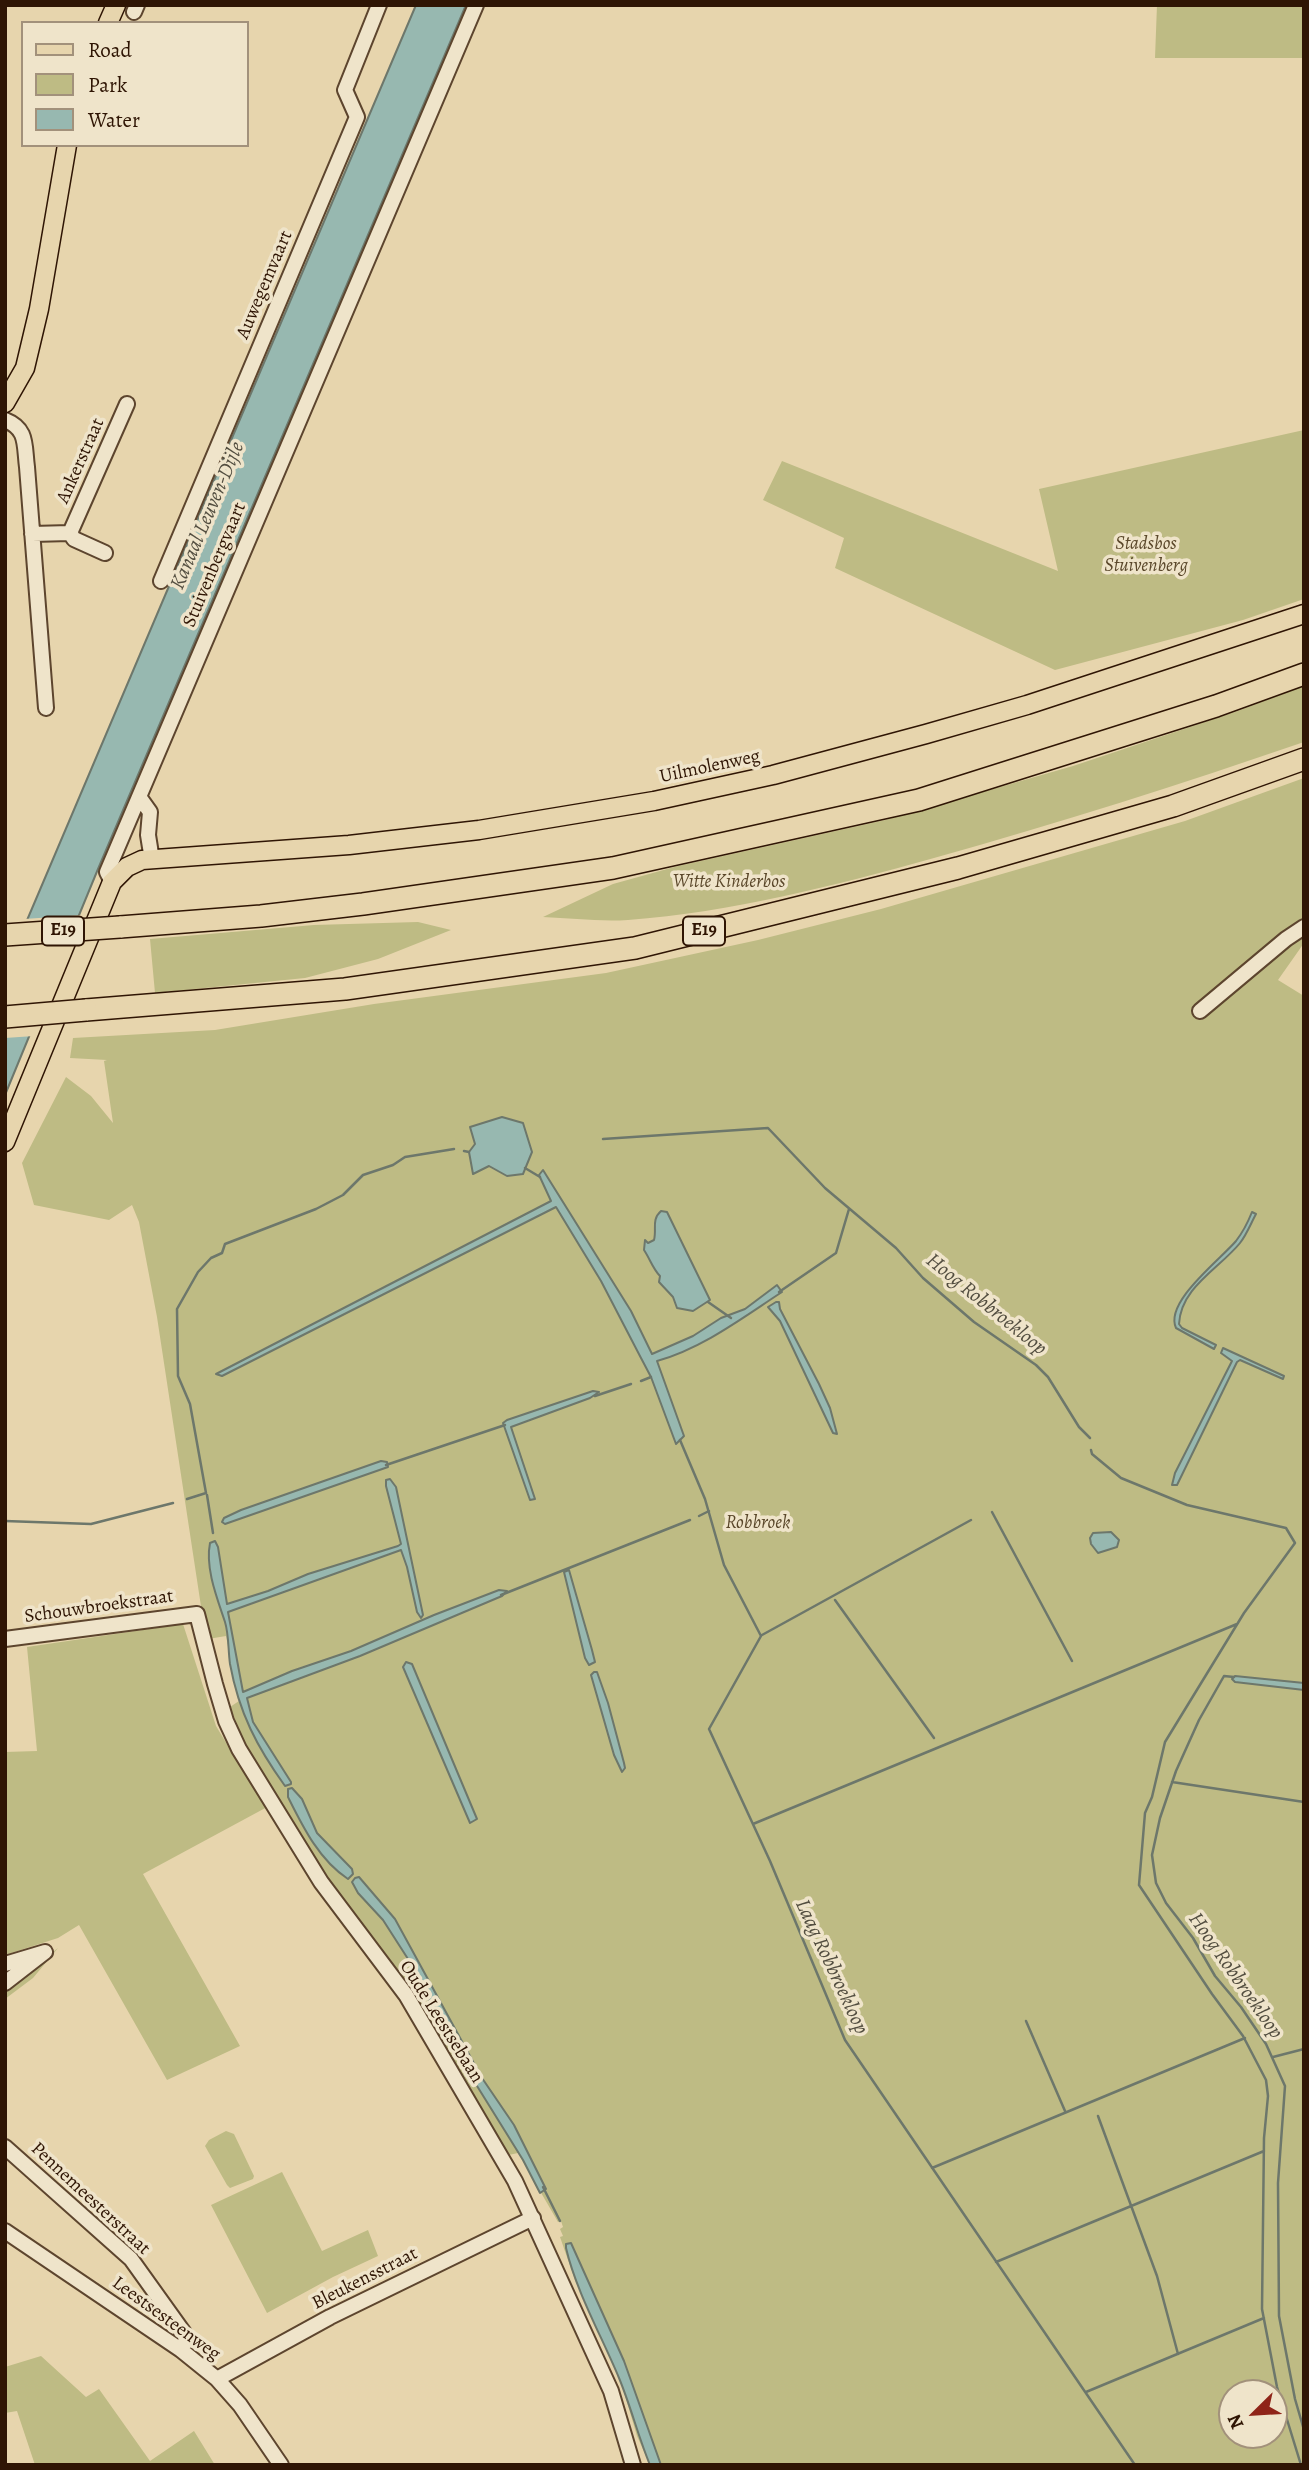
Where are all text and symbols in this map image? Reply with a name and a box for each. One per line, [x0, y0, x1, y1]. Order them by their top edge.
legend [21, 21, 248, 147]
text: Road [88, 36, 132, 64]
text: Park [88, 71, 127, 99]
text: Water [88, 106, 140, 134]
street label: Auwegemvaart [232, 227, 298, 343]
street label: Ankerstraat [52, 415, 110, 507]
water label: Kanaal Leuven-Dijle [166, 438, 250, 594]
street label: Stuivenbergvaart [178, 499, 252, 631]
park label: Stadsbos Stuivenberg [1104, 533, 1188, 577]
street label: Uilmolenweg [658, 745, 762, 789]
park label: Witte Kinderbos [673, 871, 785, 893]
road number: E19 [42, 916, 84, 946]
road number: E19 [683, 916, 725, 946]
water label: Hoog Robbroekloop [920, 1249, 1052, 1361]
park label: Robbroek [726, 1512, 790, 1534]
street label: Schouwbroekstraat [23, 1585, 175, 1629]
water label: Laag Robbroekloop [789, 1895, 873, 2039]
water label: Hoog Robbroekloop [1182, 1908, 1288, 2044]
street label: Oude Leestsebaan [394, 1956, 488, 2088]
street label: Pennemeesterstraat [26, 2138, 154, 2260]
street label: Bleukensstraat [308, 2243, 422, 2315]
street label: Leestsesteenweg [107, 2272, 225, 2366]
north arrow [1218, 2379, 1288, 2449]
text: N [1221, 2410, 1250, 2433]

